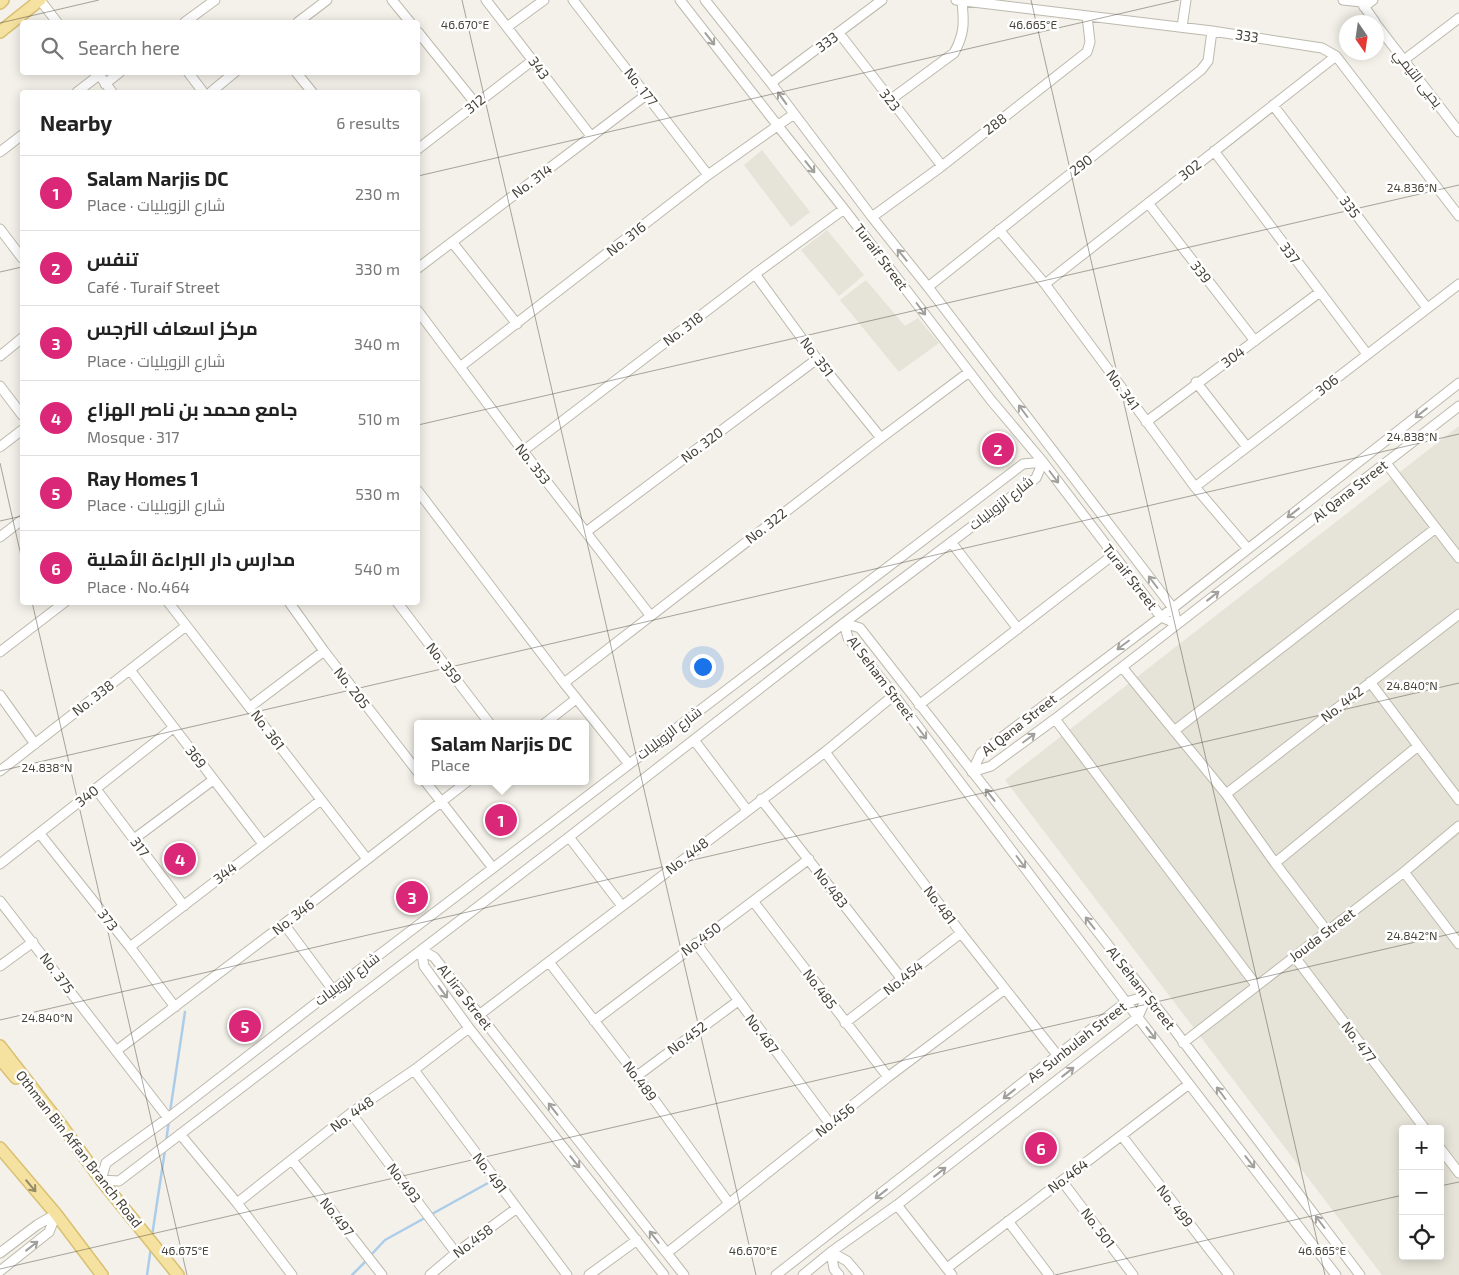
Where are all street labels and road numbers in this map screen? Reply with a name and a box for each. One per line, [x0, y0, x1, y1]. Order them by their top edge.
street label: 333 [1234, 25, 1260, 46]
street label: 333 [812, 28, 841, 55]
street label: يحيى التيمي [1387, 45, 1447, 113]
street label: 343 [525, 53, 553, 82]
street label: No. 177 [621, 64, 662, 109]
street label: 323 [876, 85, 904, 114]
street label: 312 [461, 90, 488, 117]
street label: 288 [980, 109, 1010, 138]
street label: 290 [1066, 150, 1096, 179]
street label: 302 [1175, 155, 1205, 184]
street label: No. 314 [508, 160, 555, 201]
street label: 335 [1337, 192, 1364, 221]
street label: No. 316 [603, 218, 649, 259]
street label: Turaif Street [851, 220, 912, 293]
street label: 337 [1277, 238, 1304, 267]
street label: 339 [1187, 257, 1215, 286]
street label: No. 318 [659, 308, 706, 349]
street label: No. 351 [797, 334, 838, 380]
street label: 304 [1218, 342, 1248, 371]
street label: No. 341 [1103, 366, 1144, 413]
street label: 306 [1312, 370, 1341, 399]
street label: No. 320 [677, 423, 726, 466]
street label: No. 353 [512, 440, 555, 488]
street label: Al Qana Street [1309, 456, 1391, 525]
street label: شارع الزويليات [965, 472, 1037, 534]
street label: No. 322 [742, 504, 790, 547]
street label: Turaif Street [1099, 540, 1161, 613]
street label: Al Seham Street [844, 632, 919, 723]
street label: No. 359 [423, 639, 466, 687]
street label: No. 205 [331, 664, 374, 712]
street label: No. 338 [68, 676, 117, 719]
street label: No. 442 [1317, 682, 1366, 725]
street label: Al Qana Street [978, 690, 1060, 759]
street label: شارع الزويليات [633, 703, 705, 763]
street label: No. 361 [248, 706, 289, 753]
street label: 369 [182, 742, 210, 771]
street label: 340 [72, 781, 102, 810]
street label: 317 [127, 833, 153, 860]
street label: No. 448 [662, 834, 712, 878]
street label: 344 [210, 858, 240, 887]
street label: No.483 [811, 864, 852, 911]
street label: No.481 [920, 882, 960, 927]
street label: No. 346 [268, 895, 317, 938]
street label: Jouda Street [1285, 904, 1358, 965]
street label: 373 [95, 905, 122, 934]
street label: No.450 [677, 918, 724, 959]
street label: Al Seham Street [1104, 943, 1179, 1033]
street label: No. 375 [37, 949, 78, 996]
street label: شارع الزويليات [311, 949, 383, 1009]
street label: No.454 [879, 957, 926, 998]
street label: Al Jira Street [434, 960, 496, 1033]
street label: No.485 [800, 965, 841, 1012]
street label: As Sunbulah Street [1024, 998, 1130, 1086]
street label: No.487 [742, 1011, 783, 1057]
street label: No.452 [664, 1017, 710, 1058]
street label: No. 477 [1338, 1018, 1380, 1066]
street label: No.489 [620, 1057, 661, 1104]
street label: Othman Bin Affan Branch Road [13, 1067, 146, 1231]
street label: No. 448 [327, 1092, 377, 1135]
street label: No.456 [812, 1099, 858, 1140]
street label: No. 491 [470, 1149, 511, 1196]
street label: No.464 [1044, 1155, 1091, 1196]
street label: No.493 [384, 1159, 425, 1206]
street label: No. 499 [1154, 1181, 1197, 1230]
street label: No.497 [317, 1194, 358, 1240]
street label: No. 501 [1078, 1204, 1119, 1251]
street label: No.458 [449, 1220, 496, 1261]

